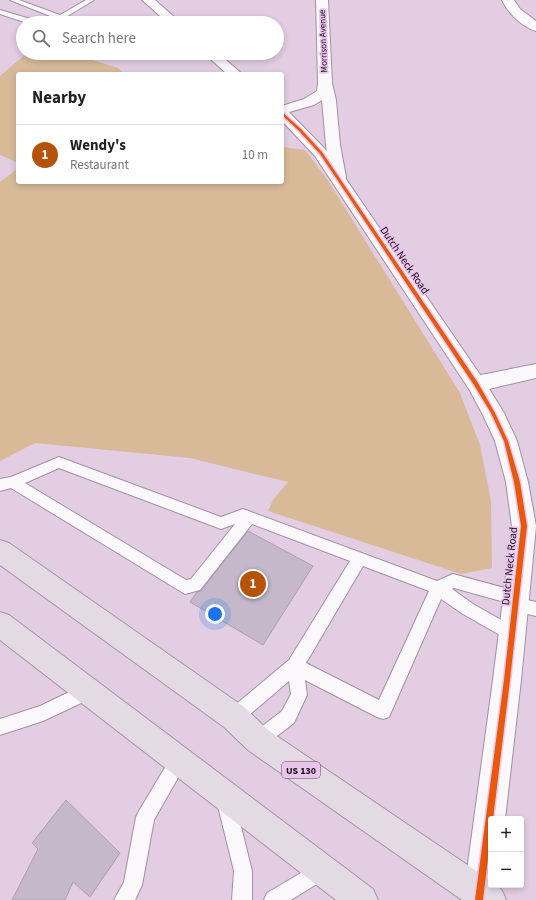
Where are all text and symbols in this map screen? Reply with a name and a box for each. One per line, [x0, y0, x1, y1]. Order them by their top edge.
street label: Morrison Avenue [316, 9, 331, 73]
search box [16, 16, 284, 60]
icon: search [30, 27, 52, 49]
text: Search here [62, 28, 136, 49]
text: Nearby [32, 86, 86, 110]
text: Wendy's [70, 135, 126, 156]
text: 1 [42, 146, 48, 164]
text: 10 m [242, 146, 268, 164]
text: Restaurant [70, 156, 129, 174]
street label: Dutch Neck Road [376, 224, 433, 297]
street label: Dutch Neck Road [498, 526, 521, 606]
pin: 1 [240, 569, 266, 599]
your location [205, 604, 225, 624]
road number: US 130 [282, 762, 320, 778]
map controls [488, 816, 524, 888]
button: + [488, 816, 524, 852]
button: − [488, 852, 524, 888]

